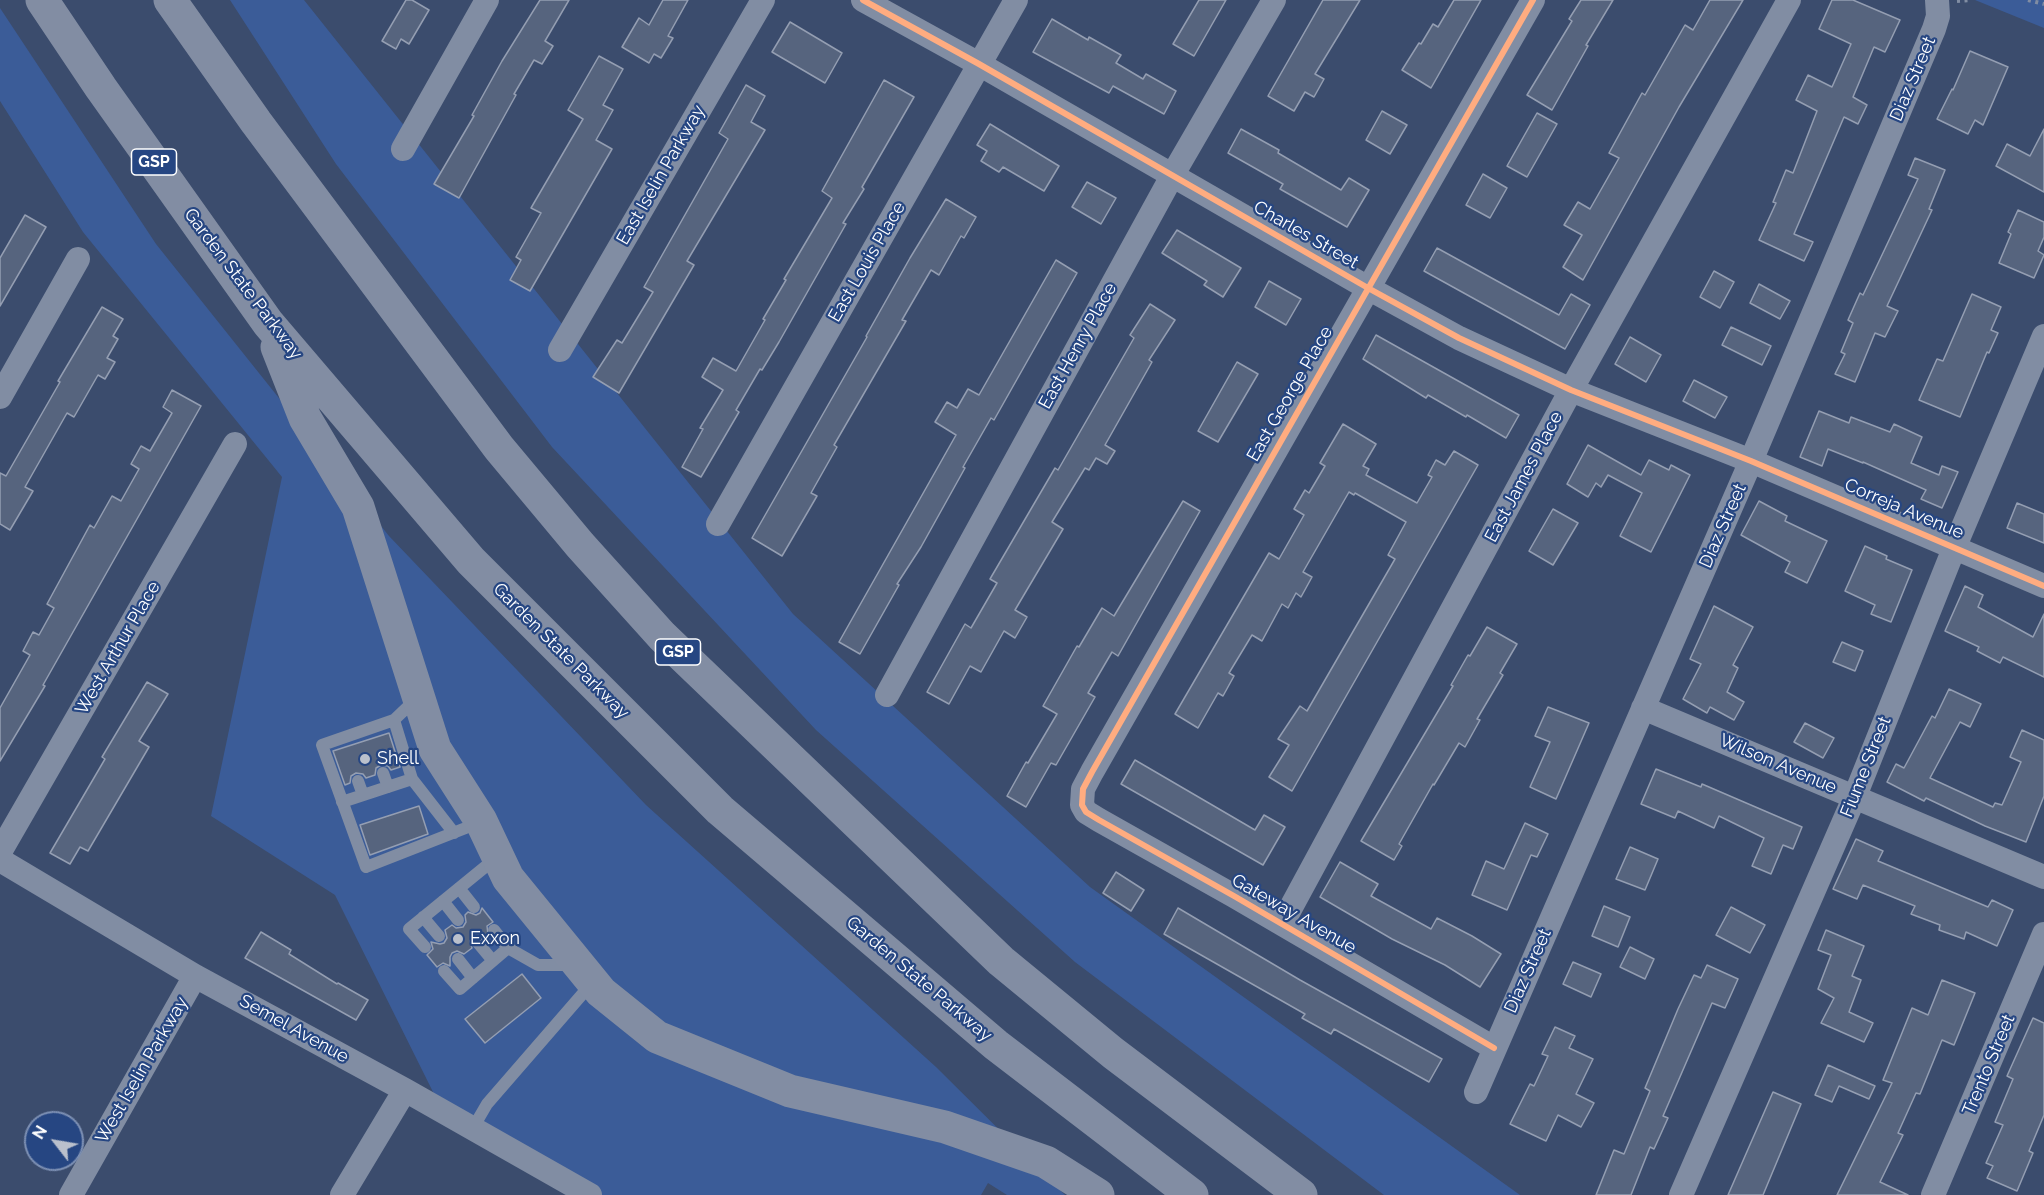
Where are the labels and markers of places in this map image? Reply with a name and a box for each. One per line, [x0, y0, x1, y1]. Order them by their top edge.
place label: Shell [377, 748, 419, 770]
marker: Shell [358, 752, 372, 766]
place label: Exxon [470, 928, 520, 950]
marker: Exxon [451, 932, 465, 946]

